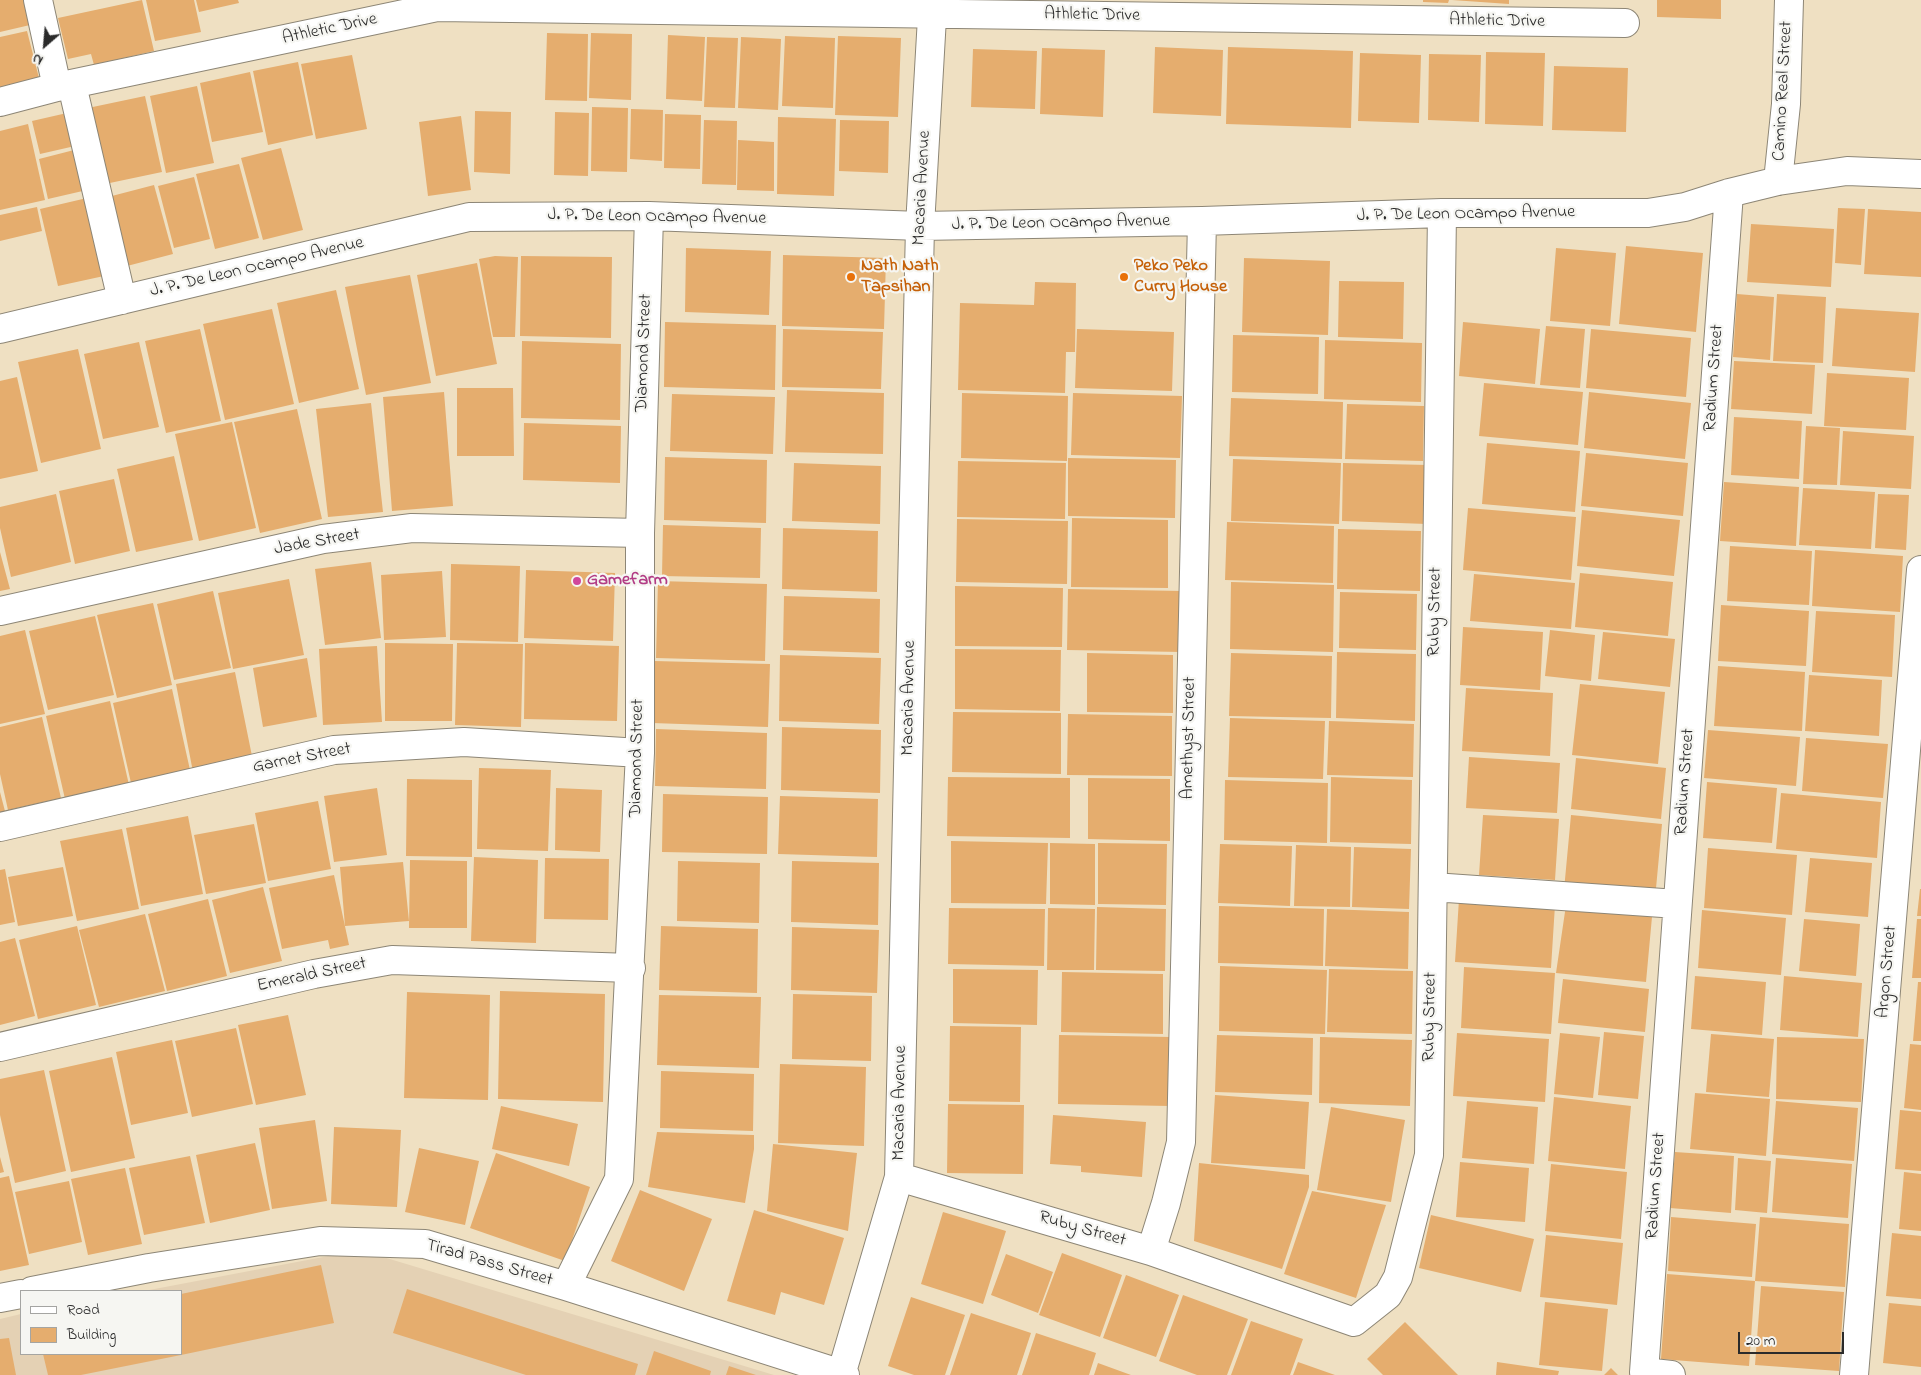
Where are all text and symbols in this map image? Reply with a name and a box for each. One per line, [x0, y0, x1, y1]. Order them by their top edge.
street label: Athletic Drive [1044, 4, 1140, 28]
street label: Athletic Drive [281, 9, 379, 51]
street label: Athletic Drive [1449, 10, 1545, 34]
north arrow [20, 20, 70, 70]
street label: Camino Real Street [1770, 20, 1798, 162]
text: N [29, 47, 47, 70]
street label: Macaria Avenue [909, 130, 937, 246]
street label: J. P. De Leon Ocampo Avenue [1356, 202, 1576, 228]
street label: J. P. De Leon Ocampo Avenue [547, 205, 767, 231]
street label: J. P. De Leon Ocampo Avenue [951, 211, 1171, 237]
street label: J. P. De Leon Ocampo Avenue [148, 233, 366, 303]
place label: Nath Nath Tapsihan [861, 256, 938, 298]
place label: Peko Peko Curry House [1134, 256, 1227, 298]
marker: Nath Nath Tapsihan [845, 271, 857, 283]
marker: Peko Peko Curry House [1118, 271, 1130, 283]
street label: Diamond Street [632, 293, 658, 413]
street label: Radium Street [1700, 324, 1730, 432]
street label: Jade Street [273, 525, 361, 561]
street label: Ruby Street [1424, 567, 1448, 657]
place label: Gamefarm [587, 570, 668, 592]
marker: Gamefarm [571, 575, 583, 587]
street label: Macaria Avenue [898, 640, 922, 756]
street label: Amethyst Street [1178, 676, 1202, 800]
street label: Diamond Street [626, 699, 650, 817]
street label: Radium Street [1671, 728, 1701, 836]
street label: Garnet Street [251, 739, 353, 779]
street label: Argon Street [1873, 925, 1903, 1019]
street label: Emerald Street [255, 954, 369, 998]
street label: Ruby Street [1419, 972, 1443, 1062]
street label: Macaria Avenue [889, 1045, 913, 1161]
street label: Radium Street [1642, 1132, 1672, 1240]
street label: Ruby Street [1036, 1207, 1128, 1253]
street label: Tirad Pass Street [423, 1236, 555, 1292]
legend [20, 1290, 182, 1355]
text: Road [67, 1299, 100, 1321]
scale bar [1741, 1322, 1847, 1354]
text: Building [67, 1324, 116, 1346]
text: 20 m [1746, 1330, 1775, 1352]

